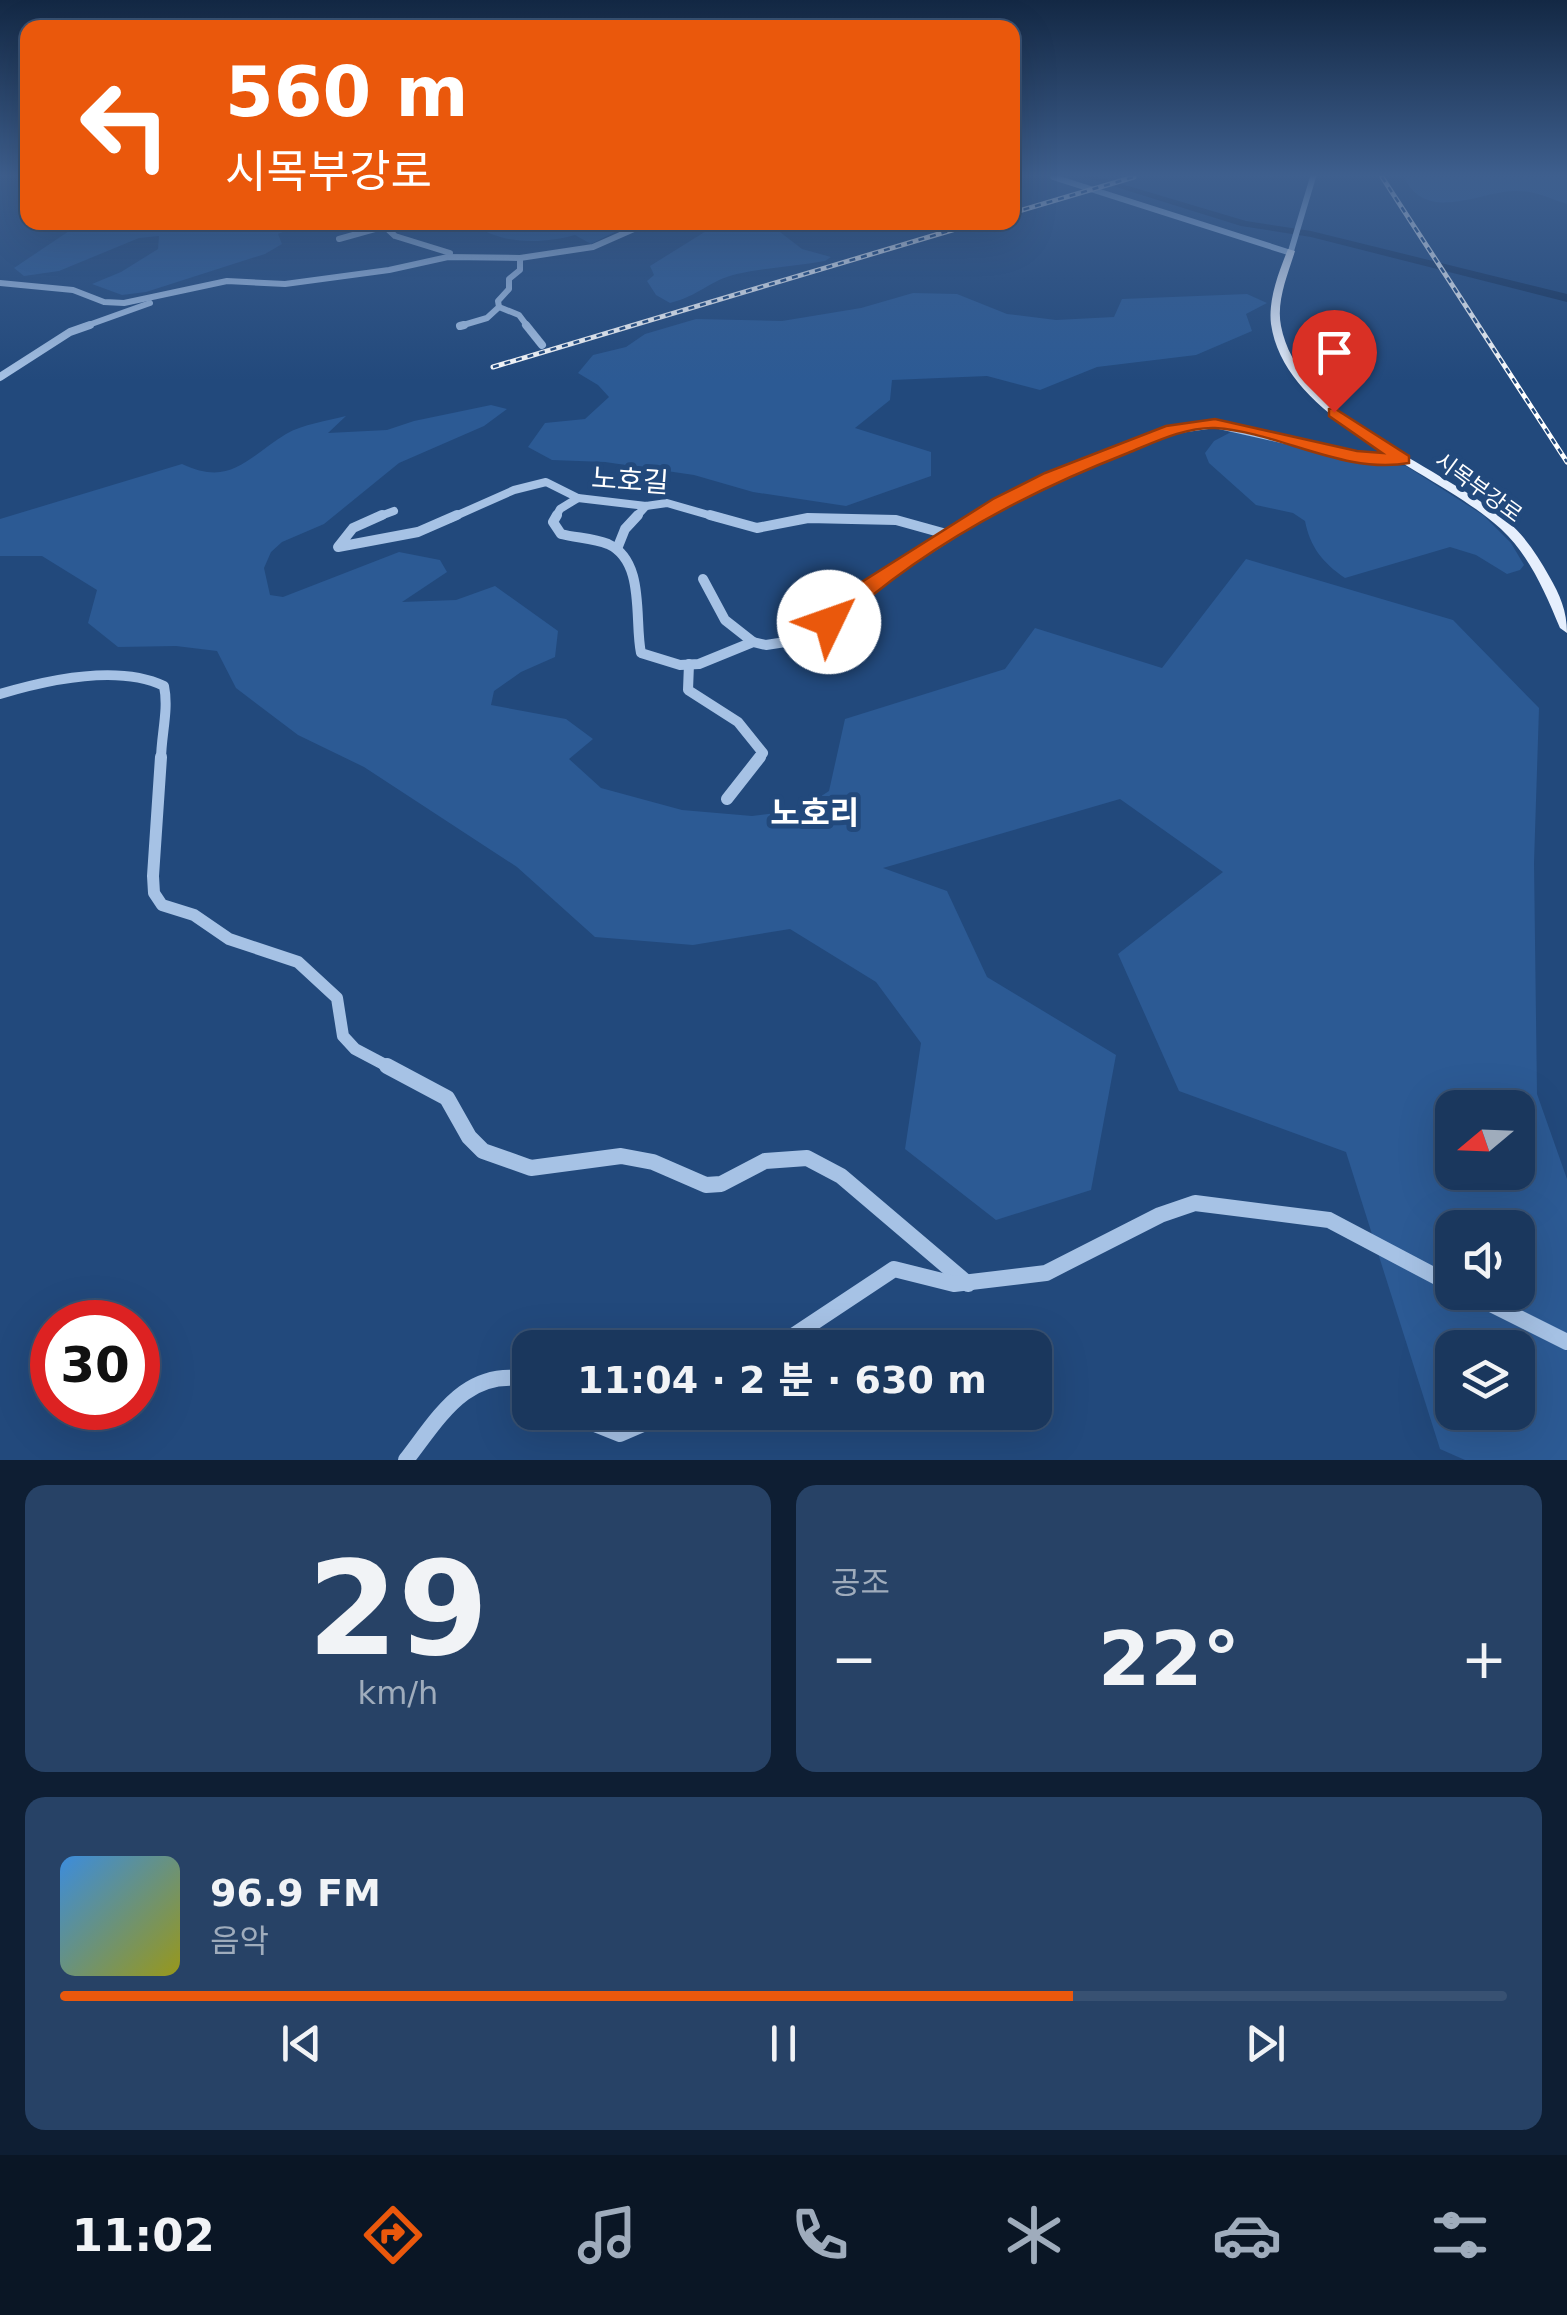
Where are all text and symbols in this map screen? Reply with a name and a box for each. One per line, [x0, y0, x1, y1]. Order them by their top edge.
text: 560 m [225, 51, 468, 133]
icon: left [60, 60, 190, 190]
text: 시목부강로 [225, 145, 432, 198]
pin [1292, 310, 1377, 413]
icon: arrive [1307, 325, 1362, 380]
street label: 시목부강로 [1430, 448, 1527, 527]
street label: 노호길 [590, 461, 670, 500]
position arrow [777, 570, 881, 674]
district label: 노호리 [771, 794, 859, 832]
north arrow [1435, 1090, 1535, 1190]
map controls [1435, 1090, 1535, 1430]
button: sound [1435, 1210, 1535, 1310]
speed limit sign: 30 [30, 1300, 160, 1430]
button: layers [1435, 1330, 1535, 1430]
text: 11:04 · 2 분 · 630 m [577, 1358, 987, 1402]
text: 29 [308, 1533, 488, 1685]
text: 공조 [831, 1564, 890, 1602]
text: 22° [1098, 1615, 1240, 1703]
text: − [831, 1627, 877, 1691]
text: + [1461, 1627, 1507, 1691]
text: km/h [358, 1674, 438, 1712]
text: 96.9 FM [210, 1871, 381, 1915]
text: 음악 [210, 1922, 269, 1960]
icon: previous [274, 2016, 329, 2071]
icon: pause [756, 2016, 811, 2071]
icon: next [1238, 2016, 1293, 2071]
icon: directions [358, 2200, 428, 2270]
icon: music [572, 2200, 642, 2270]
icon: phone [785, 2200, 855, 2270]
icon: climate [999, 2200, 1069, 2270]
icon: car [1212, 2200, 1282, 2270]
icon: filters [1425, 2200, 1495, 2270]
text: 11:02 [72, 2209, 215, 2262]

